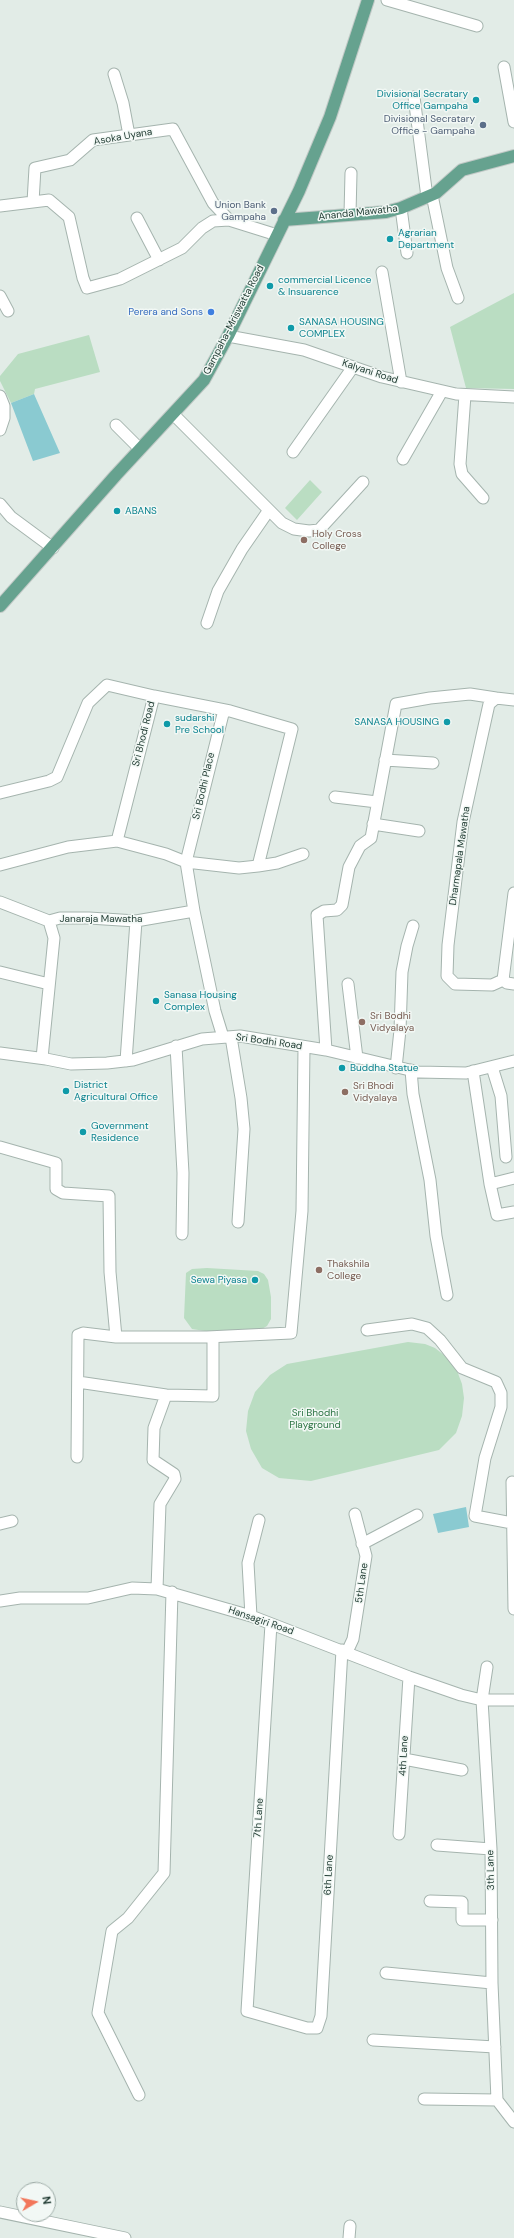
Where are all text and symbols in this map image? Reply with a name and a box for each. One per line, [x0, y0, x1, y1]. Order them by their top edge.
place label: Divisional Secratary Office Gampaha [377, 88, 468, 112]
marker: Divisional Secratary Office Gampaha [471, 95, 481, 105]
place label: Divisional Secratary Office - Gampaha [384, 113, 475, 136]
marker: Divisional Secratary Office - Gampaha [478, 120, 488, 130]
street label: Asoka Uyana [93, 126, 153, 148]
place label: Union Bank Gampaha [215, 199, 266, 222]
street label: Ananda Mawatha [318, 203, 398, 223]
marker: Union Bank Gampaha [269, 206, 279, 216]
place label: Agrarian Department [398, 227, 454, 250]
marker: Agrarian Department [385, 234, 395, 244]
street label: Gampaha-Mriswatta Road [201, 263, 267, 377]
place label: commercial Licence & Insuarence [278, 274, 371, 298]
marker: commercial Licence & Insuarence [265, 281, 275, 291]
place label: Perera and Sons [128, 306, 203, 318]
marker: Perera and Sons [206, 307, 216, 317]
place label: SANASA HOUSING COMPLEX [299, 316, 384, 340]
marker: SANASA HOUSING COMPLEX [286, 323, 296, 333]
street label: Kalyani Road [341, 357, 399, 387]
place label: ABANS [125, 505, 157, 517]
marker: ABANS [112, 506, 122, 516]
place label: Holy Cross College [312, 528, 362, 552]
marker: Holy Cross College [299, 535, 309, 545]
street label: Sri Bhodi Road [130, 700, 158, 768]
place label: sudarshi Pre School [175, 712, 224, 736]
place label: SANASA HOUSING [354, 716, 439, 728]
marker: SANASA HOUSING [442, 717, 452, 727]
marker: sudarshi Pre School [162, 719, 172, 729]
street label: Sri Bodhi Place [190, 751, 218, 821]
street label: Dharmapala Mawatha [447, 806, 473, 906]
street label: Janaraja Mawatha [60, 913, 142, 925]
place label: Sanasa Housing Complex [164, 989, 237, 1012]
marker: Sanasa Housing Complex [151, 996, 161, 1006]
place label: Sri Bodhi Vidyalaya [370, 1010, 414, 1034]
marker: Sri Bodhi Vidyalaya [357, 1017, 367, 1027]
street label: Sri Bodhi Road [235, 1031, 303, 1053]
place label: Buddha Statue [350, 1062, 418, 1074]
marker: Buddha Statue [337, 1063, 347, 1073]
place label: District Agricultural Office [74, 1079, 158, 1102]
place label: Sri Bhodi Vidyalaya [353, 1080, 397, 1104]
marker: District Agricultural Office [61, 1086, 71, 1096]
marker: Sri Bhodi Vidyalaya [340, 1087, 350, 1097]
place label: Government Residence [91, 1120, 149, 1144]
marker: Government Residence [78, 1127, 88, 1137]
place label: Thakshila College [327, 1258, 369, 1282]
marker: Thakshila College [314, 1265, 324, 1275]
place label: Sewa Piyasa [191, 1274, 247, 1286]
marker: Sewa Piyasa [250, 1275, 260, 1285]
park label: Sri Bhodhi Playground [289, 1407, 341, 1430]
street label: 5th Lane [353, 1562, 371, 1604]
street label: Hansagiri Road [227, 1604, 295, 1638]
street label: 4th Lane [397, 1735, 411, 1777]
street label: 7th Lane [252, 1798, 266, 1838]
street label: 3th Lane [485, 1850, 497, 1890]
street label: 6th Lane [322, 1854, 336, 1896]
north arrow [16, 2182, 56, 2222]
text: N [39, 2195, 54, 2205]

